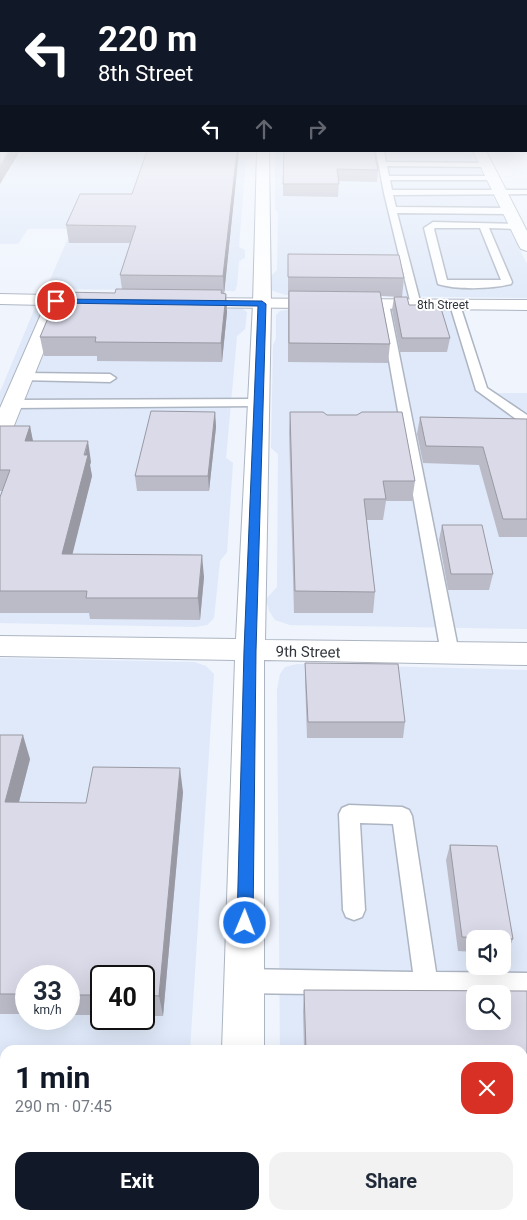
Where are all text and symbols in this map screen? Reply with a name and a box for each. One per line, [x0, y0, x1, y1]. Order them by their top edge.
text: 220 m [98, 19, 197, 60]
icon: left [15, 20, 80, 85]
text: 8th Street [98, 61, 193, 86]
icon: left [197, 115, 225, 143]
icon: ahead [250, 115, 278, 143]
icon: right [303, 115, 331, 143]
pin [35, 280, 77, 322]
icon: arrive [42, 287, 70, 315]
street label: 8th Street [417, 298, 469, 312]
street label: 9th Street [275, 642, 341, 662]
position arrow [218, 896, 270, 948]
map controls [466, 930, 511, 1030]
button: sound [466, 930, 511, 975]
speed limit sign: 40 [90, 965, 155, 1030]
text: 33 [33, 977, 62, 1006]
button: search [466, 985, 511, 1030]
text: km/h [33, 1003, 62, 1017]
text: 1 min [15, 1060, 90, 1095]
button: close [461, 1062, 513, 1114]
text: 290 m · 07:45 [15, 1097, 112, 1116]
button: Exit [15, 1152, 259, 1210]
button: Share [269, 1152, 513, 1210]

